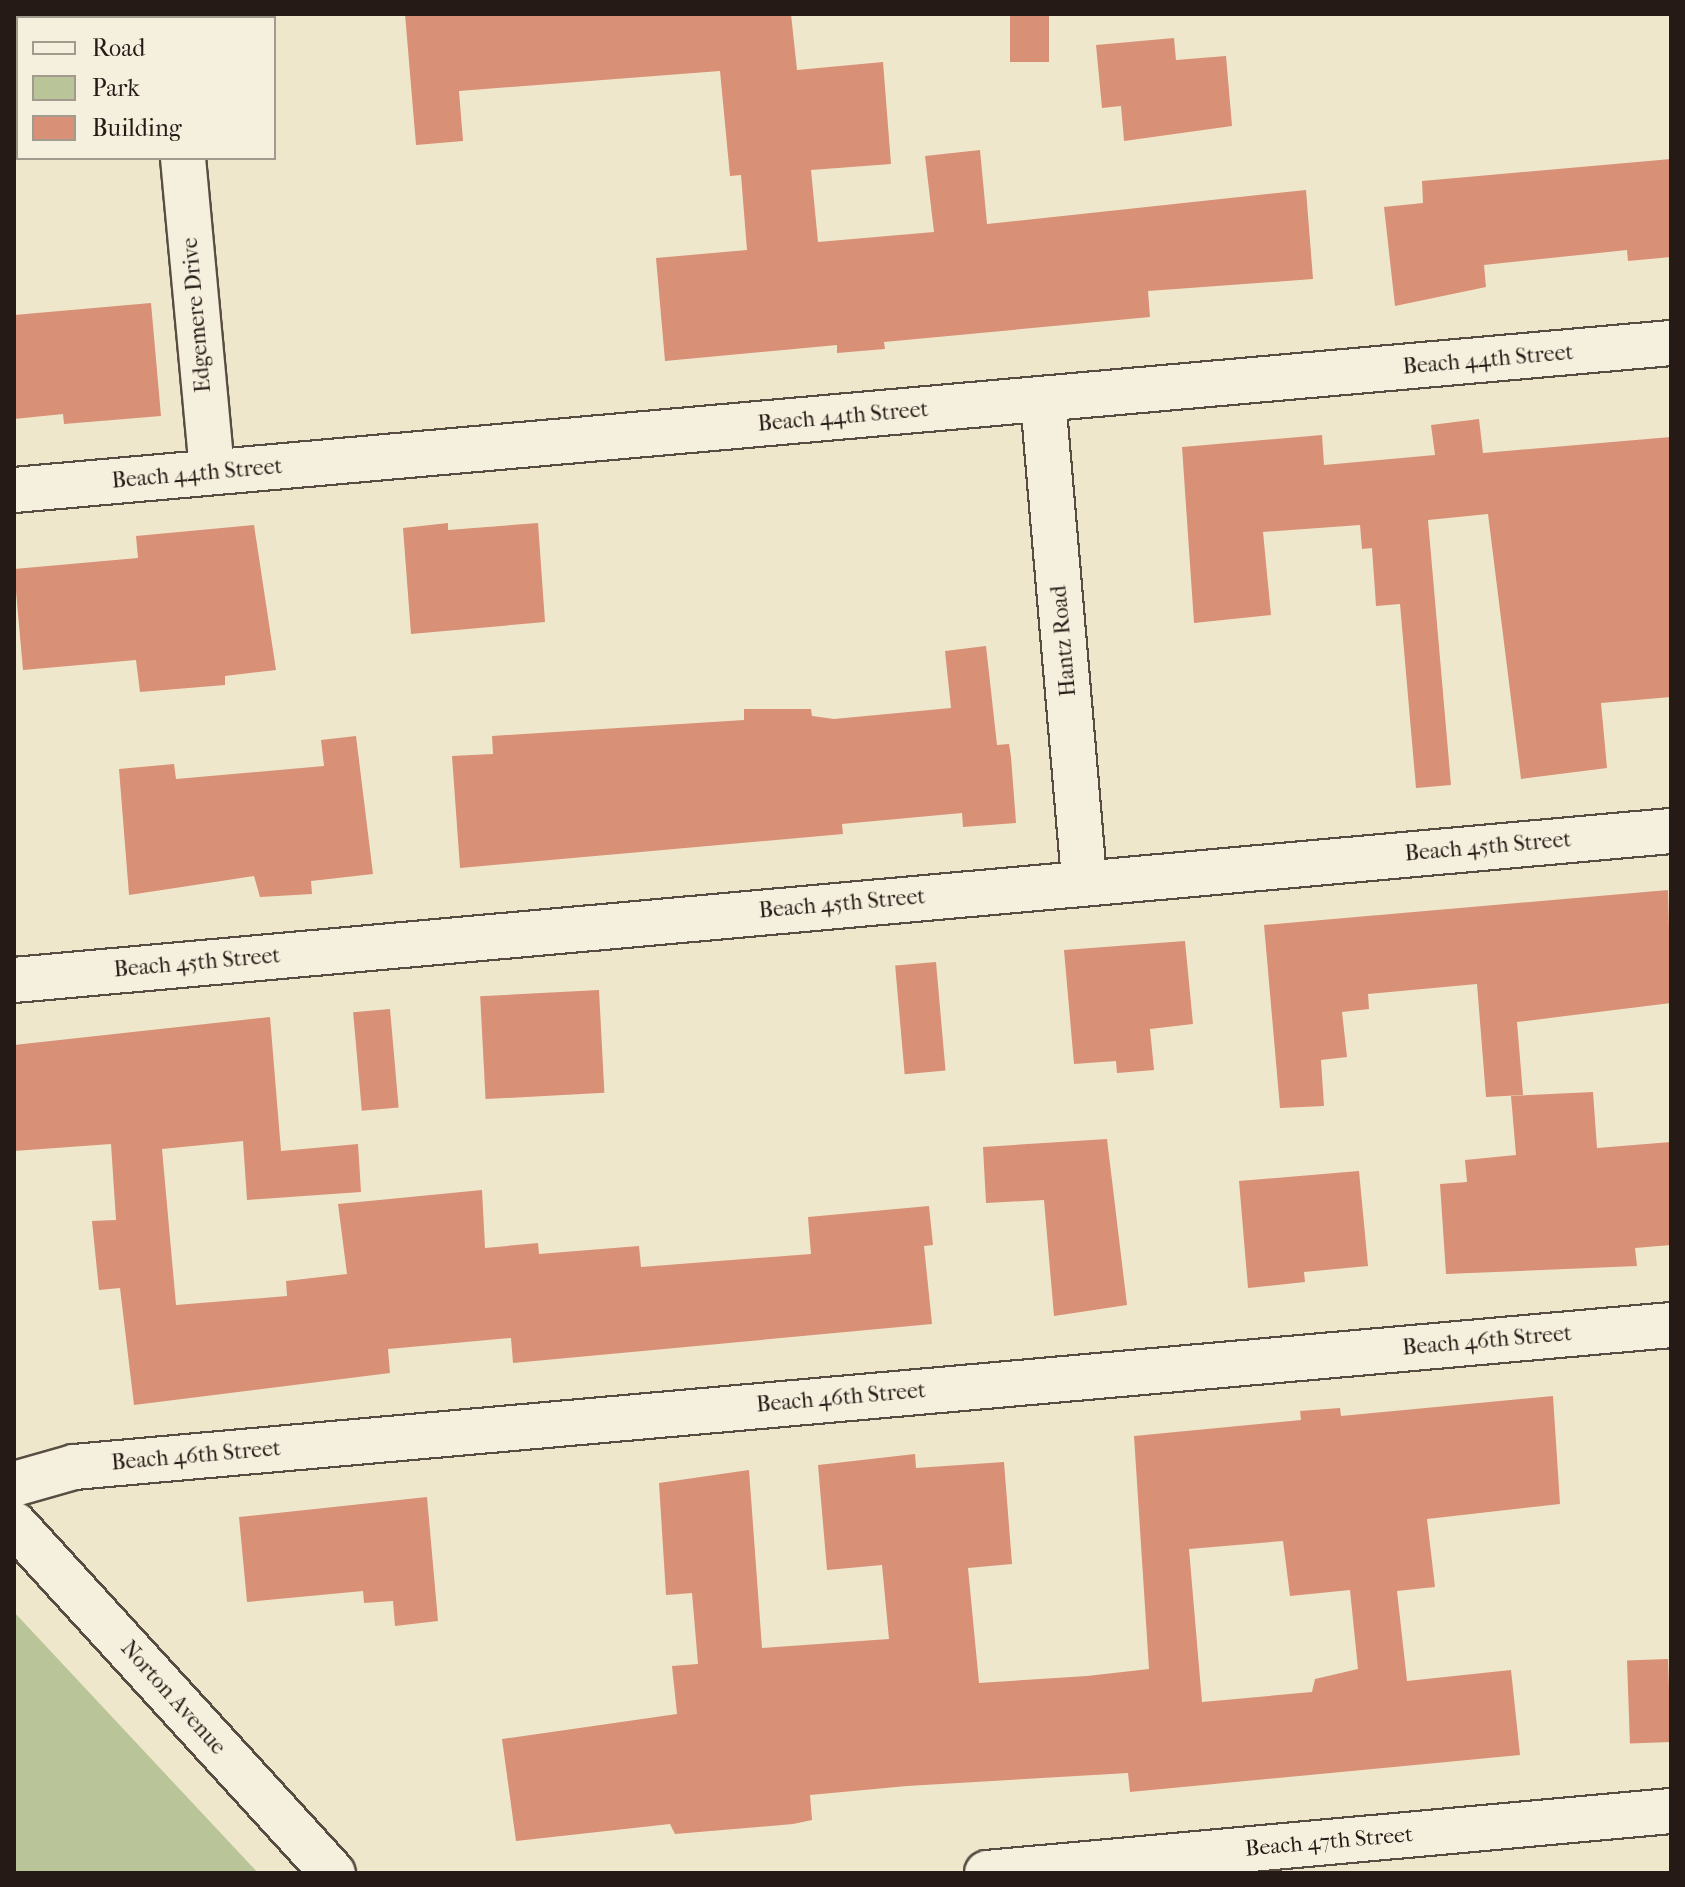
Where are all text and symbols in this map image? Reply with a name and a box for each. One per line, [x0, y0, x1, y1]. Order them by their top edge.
legend [16, 16, 276, 160]
text: Road [92, 34, 145, 62]
text: Park [92, 74, 140, 102]
text: Building [92, 114, 182, 142]
street label: Edgemere Drive [177, 236, 217, 394]
street label: Beach 44th Street [1402, 339, 1574, 381]
street label: Beach 44th Street [757, 396, 929, 438]
street label: Beach 44th Street [111, 453, 283, 495]
street label: Hantz Road [1046, 584, 1082, 698]
street label: Beach 45th Street [1404, 827, 1572, 867]
street label: Beach 45th Street [758, 884, 926, 924]
street label: Beach 45th Street [113, 943, 281, 983]
street label: Beach 46th Street [1401, 1320, 1573, 1362]
street label: Beach 46th Street [755, 1377, 927, 1419]
street label: Beach 46th Street [110, 1435, 282, 1477]
street label: Norton Avenue [115, 1636, 231, 1760]
street label: Beach 47th Street [1244, 1822, 1414, 1862]

